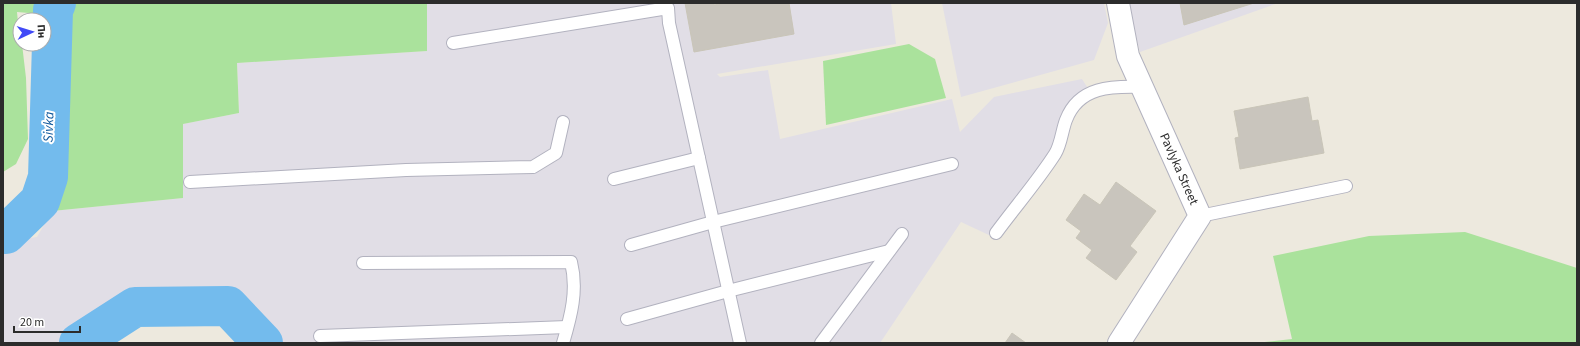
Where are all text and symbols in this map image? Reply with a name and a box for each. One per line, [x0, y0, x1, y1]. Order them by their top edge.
north arrow [12, 12, 52, 52]
text: Пн [34, 24, 49, 39]
water label: Sivka [38, 111, 60, 143]
street label: Pavlyka Street [1155, 130, 1203, 208]
scale bar [14, 308, 80, 334]
text: 20 m [20, 314, 44, 331]

